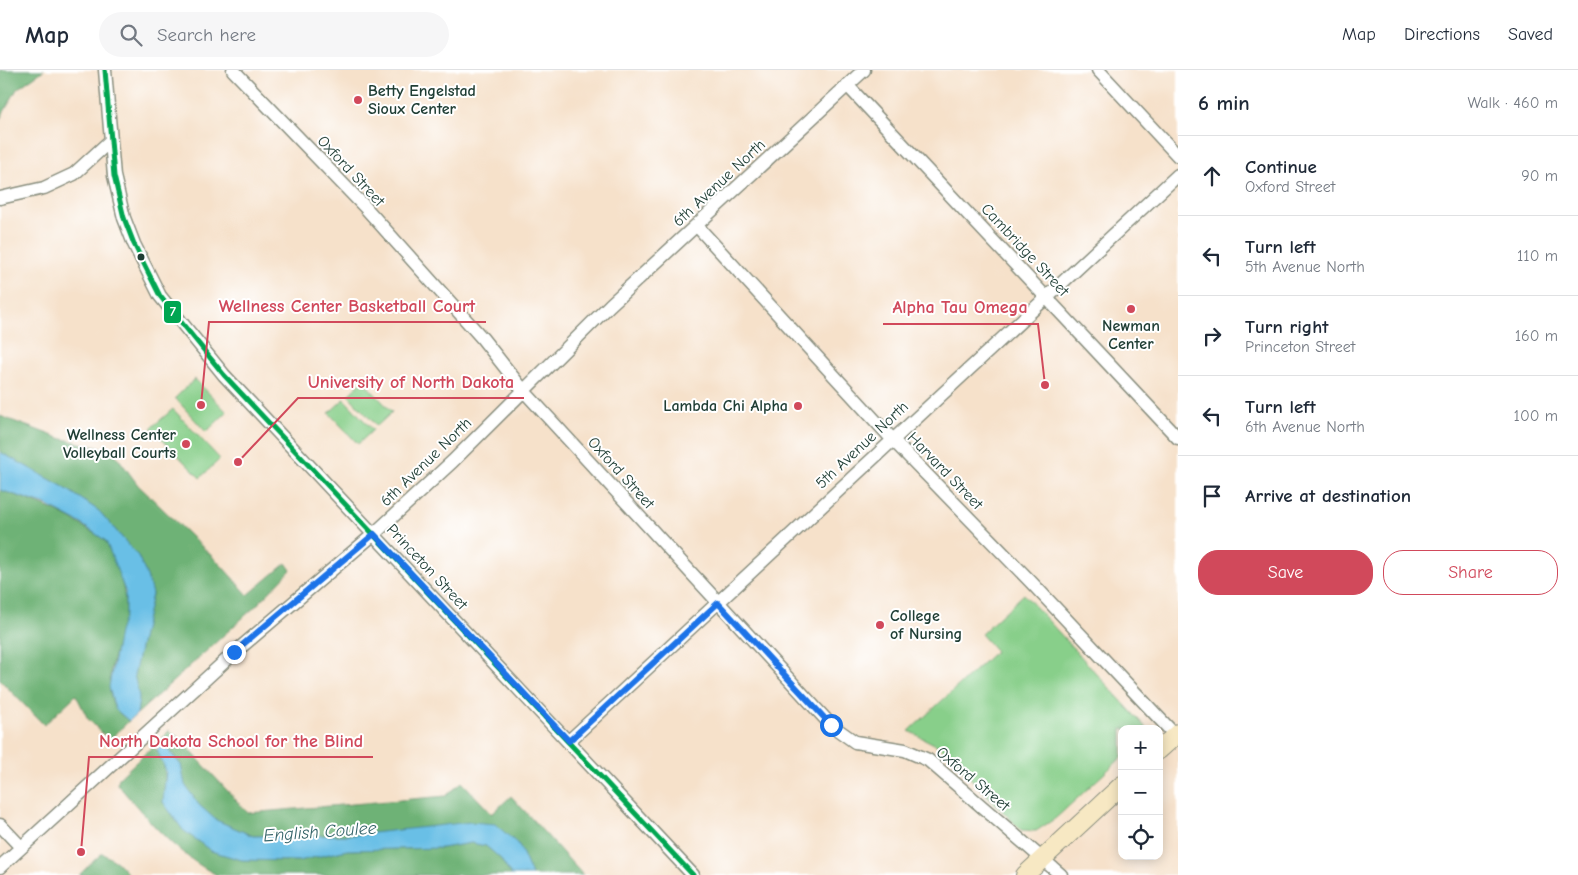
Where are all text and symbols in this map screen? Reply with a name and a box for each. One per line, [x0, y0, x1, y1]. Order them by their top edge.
search box [99, 12, 449, 57]
text: Map [25, 21, 69, 49]
icon: search [117, 21, 145, 49]
text: Search here [157, 24, 256, 46]
text: Map [1342, 24, 1376, 45]
text: Directions [1404, 24, 1480, 45]
text: Saved [1508, 24, 1553, 45]
place label: Betty Engelstad Sioux Center [368, 82, 476, 118]
text: 6 min [1198, 91, 1250, 115]
marker: Betty Engelstad Sioux Center [352, 94, 364, 106]
text: Walk · 460 m [1467, 94, 1558, 112]
street label: Oxford Street [314, 132, 389, 210]
street label: 6th Avenue North [669, 136, 769, 230]
text: Continue [1245, 156, 1317, 178]
icon: ahead [1198, 162, 1226, 190]
text: 90 m [1521, 167, 1558, 185]
text: Oxford Street [1245, 178, 1335, 196]
street label: Cambridge Street [977, 200, 1073, 300]
text: Turn left [1245, 236, 1316, 258]
icon: left [1198, 242, 1226, 270]
text: 110 m [1517, 247, 1558, 265]
unlabelled marker [136, 252, 146, 262]
text: 5th Avenue North [1245, 258, 1365, 276]
callout: Wellness Center Basketball Court [209, 289, 486, 322]
callout: Alpha Tau Omega [883, 291, 1038, 324]
text: Wellness Center Basketball Court [219, 296, 476, 317]
text: Alpha Tau Omega [892, 297, 1028, 318]
line badge: 7 [163, 300, 182, 324]
text: 7 [170, 303, 177, 320]
marker: Newman Center [1125, 303, 1137, 315]
text: Turn right [1245, 316, 1329, 338]
place label: Newman Center [1102, 317, 1160, 353]
icon: right [1198, 322, 1226, 350]
text: 160 m [1515, 327, 1558, 345]
text: Princeton Street [1245, 338, 1355, 356]
callout: University of North Dakota [298, 365, 524, 398]
text: University of North Dakota [308, 372, 514, 393]
text: Turn left [1245, 396, 1316, 418]
place label: Lambda Chi Alpha [663, 397, 788, 415]
street label: 5th Avenue North [812, 398, 912, 492]
marker: Lambda Chi Alpha [792, 400, 804, 412]
icon: left [1198, 402, 1226, 430]
text: 100 m [1514, 407, 1558, 425]
street label: 6th Avenue North [377, 414, 475, 510]
text: 6th Avenue North [1245, 418, 1365, 436]
place label: Wellness Center Volleyball Courts [63, 426, 177, 462]
street label: Harvard Street [904, 429, 987, 514]
street label: Oxford Street [584, 433, 658, 513]
marker: Wellness Center Volleyball Courts [180, 438, 192, 450]
icon: arrive [1198, 482, 1226, 510]
text: Arrive at destination [1245, 485, 1411, 507]
street label: Princeton Street [383, 521, 471, 614]
button: Save [1198, 550, 1373, 595]
button: Share [1383, 550, 1558, 595]
place label: College of Nursing [890, 607, 962, 643]
marker: College of Nursing [874, 619, 886, 631]
route end [223, 641, 246, 664]
route start [820, 714, 843, 737]
callout: North Dakota School for the Blind [89, 724, 373, 757]
map controls [1118, 725, 1163, 860]
button: + [1118, 725, 1163, 770]
text: North Dakota School for the Blind [99, 731, 363, 752]
street label: Oxford Street [933, 743, 1014, 815]
button: − [1118, 770, 1163, 815]
button: locate [1118, 815, 1163, 860]
water label: English Coulee [263, 818, 377, 846]

